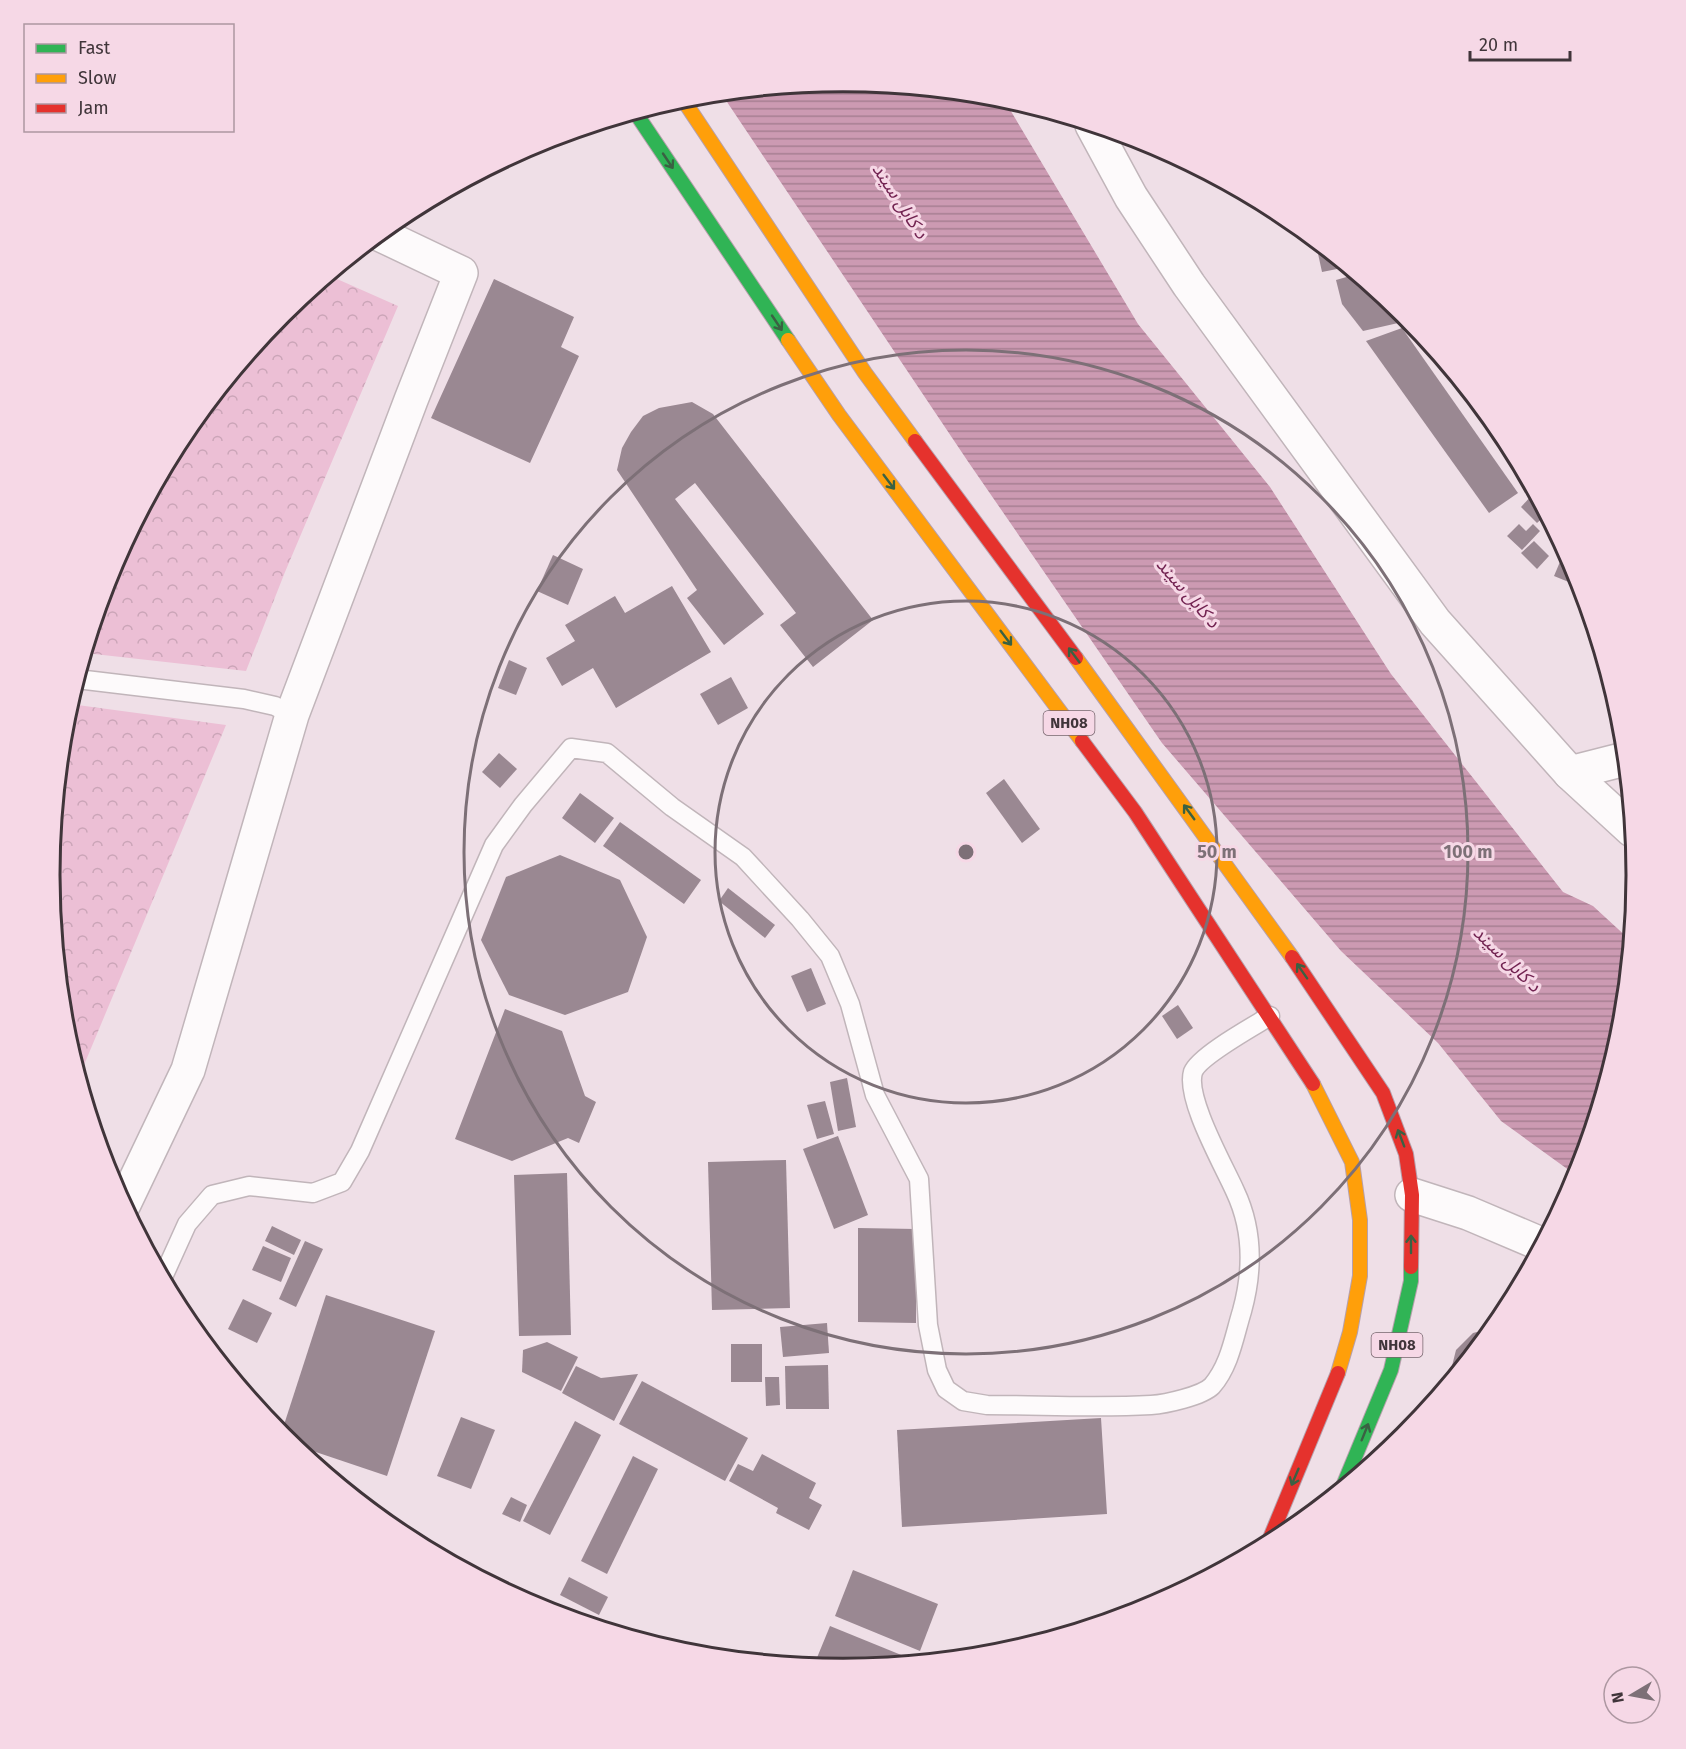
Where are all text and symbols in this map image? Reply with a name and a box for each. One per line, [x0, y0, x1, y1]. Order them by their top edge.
legend [24, 24, 234, 132]
scale bar [1470, 24, 1570, 62]
text: 20 m [1479, 34, 1518, 56]
text: Fast [78, 37, 111, 59]
text: Slow [78, 67, 117, 89]
text: Jam [78, 97, 109, 119]
one-way arrow [662, 152, 674, 169]
water label: د کابل سيند [868, 159, 933, 243]
one-way arrow [771, 314, 783, 330]
one-way arrow [882, 474, 895, 490]
water label: د کابل سيند [1152, 554, 1224, 633]
one-way arrow [999, 630, 1012, 646]
one-way arrow [1067, 647, 1080, 663]
road number: NH08 [1044, 711, 1094, 735]
one-way arrow [1183, 805, 1195, 821]
text: 50 m [1197, 841, 1237, 863]
text: 100 m [1444, 841, 1492, 863]
centre of rings [956, 842, 976, 862]
water label: د کابل سيند [1469, 922, 1546, 997]
one-way arrow [1296, 963, 1308, 980]
one-way arrow [1394, 1129, 1405, 1148]
one-way arrow [1405, 1235, 1417, 1255]
road number: NH08 [1372, 1333, 1422, 1357]
one-way arrow [1361, 1423, 1372, 1442]
one-way arrow [1289, 1468, 1300, 1486]
north arrow [1602, 1665, 1662, 1725]
text: N [1607, 1691, 1628, 1704]

